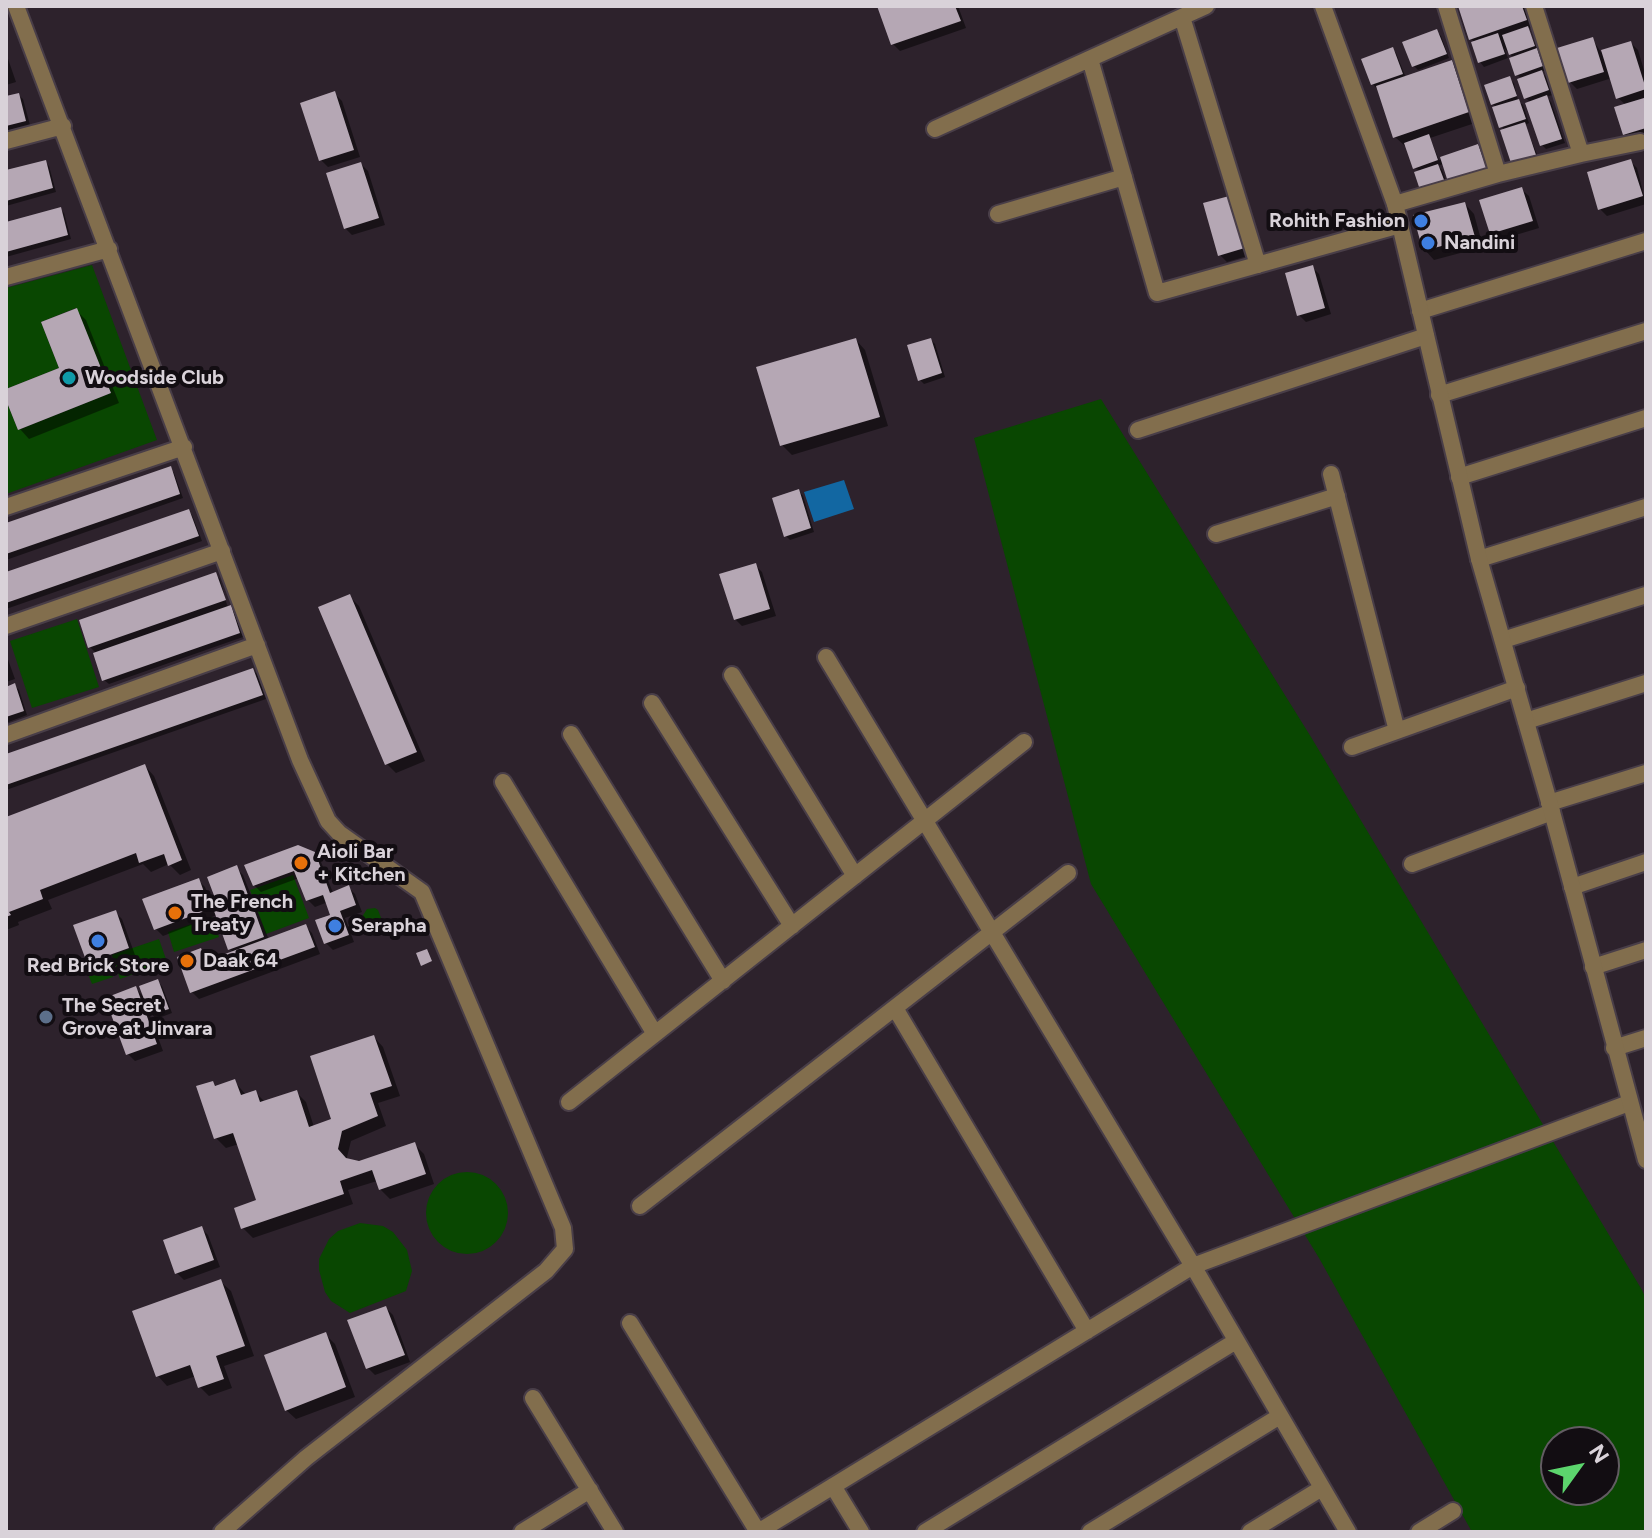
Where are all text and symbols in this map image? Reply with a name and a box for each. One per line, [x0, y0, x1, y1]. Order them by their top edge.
place label: Rohith Fashion [1269, 209, 1405, 233]
marker: Rohith Fashion [1412, 212, 1430, 230]
place label: Nandini [1444, 231, 1515, 255]
marker: Nandini [1419, 234, 1437, 252]
place label: Woodside Club [85, 366, 224, 390]
marker: Woodside Club [60, 369, 78, 387]
place label: Aioli Bar + Kitchen [317, 840, 406, 887]
marker: Aioli Bar + Kitchen [292, 854, 310, 872]
place label: The French Treaty [191, 890, 293, 937]
marker: The French Treaty [166, 904, 184, 922]
place label: Serapha [351, 914, 427, 938]
marker: Serapha [326, 917, 344, 935]
marker: Red Brick Store [89, 932, 107, 950]
place label: Daak 64 [203, 949, 278, 973]
marker: Daak 64 [178, 952, 196, 970]
place label: Red Brick Store [27, 954, 169, 978]
place label: The Secret Grove at Jinvara [62, 994, 213, 1041]
marker: The Secret Grove at Jinvara [37, 1008, 55, 1026]
north arrow [1540, 1426, 1620, 1506]
text: N [1583, 1439, 1615, 1468]

